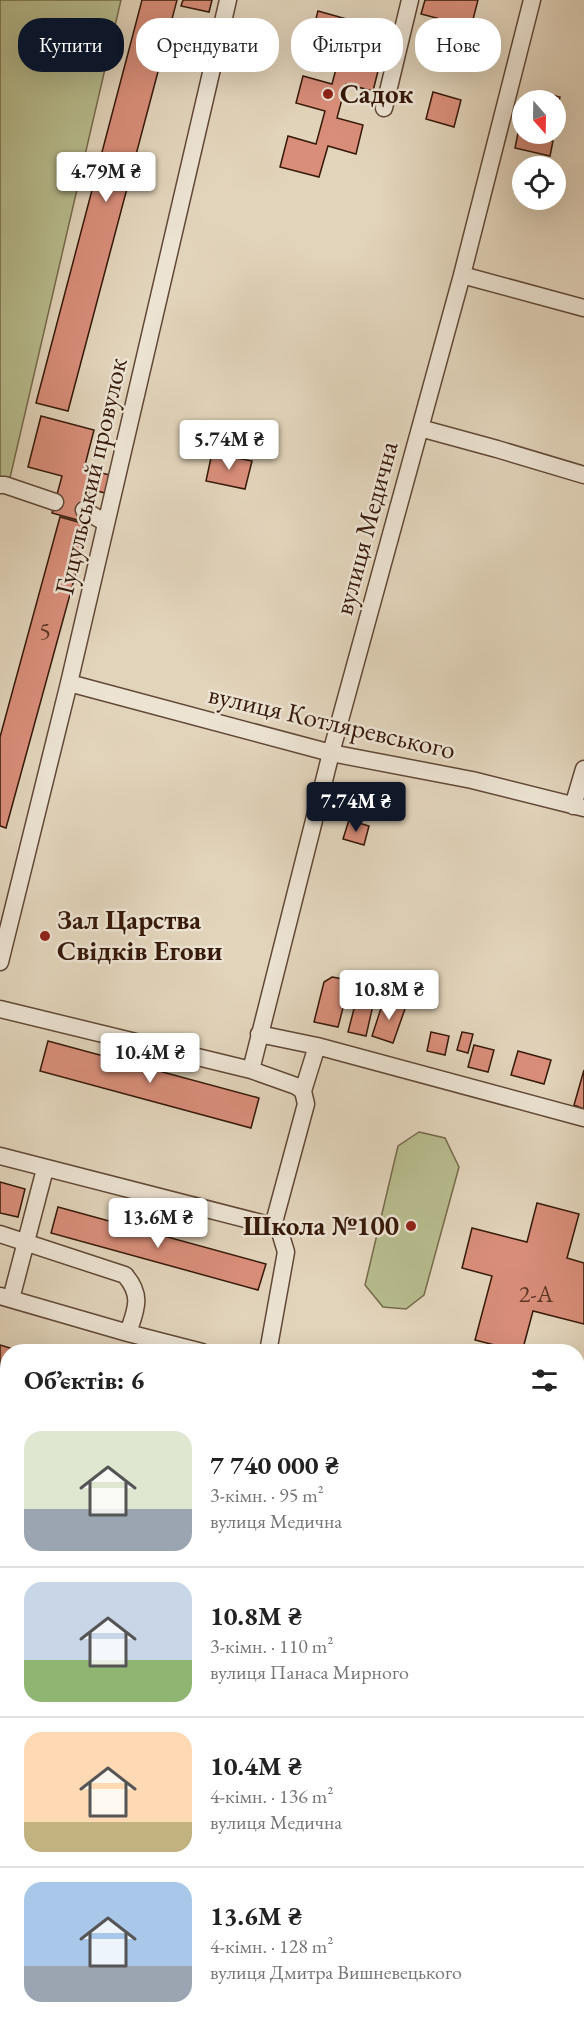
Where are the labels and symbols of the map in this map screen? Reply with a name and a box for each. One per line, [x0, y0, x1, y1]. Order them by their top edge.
place label: Садок [340, 76, 413, 111]
marker: Садок [321, 87, 335, 101]
north arrow [512, 90, 566, 144]
pin: 4.79M ₴ [51, 152, 161, 203]
street label: Гуцульський провулок [46, 354, 135, 598]
pin: 5.74M ₴ [174, 420, 284, 471]
street label: вулиця Медична [326, 437, 406, 619]
house number: 5 [39, 615, 51, 646]
street label: вулиця Котляревського [205, 676, 459, 767]
pin: 7.74M ₴ [301, 782, 411, 833]
place label: Зал Царства Свiдкiв Егови [57, 902, 223, 968]
marker: Зал Царства Свiдкiв Егови [38, 929, 52, 943]
pin: 10.8M ₴ [334, 970, 444, 1021]
pin: 10.4M ₴ [95, 1033, 205, 1084]
pin: 13.6M ₴ [103, 1198, 213, 1249]
place label: Школа №100 [243, 1208, 399, 1243]
marker: Школа №100 [404, 1219, 418, 1233]
house number: 2-А [519, 1278, 554, 1309]

